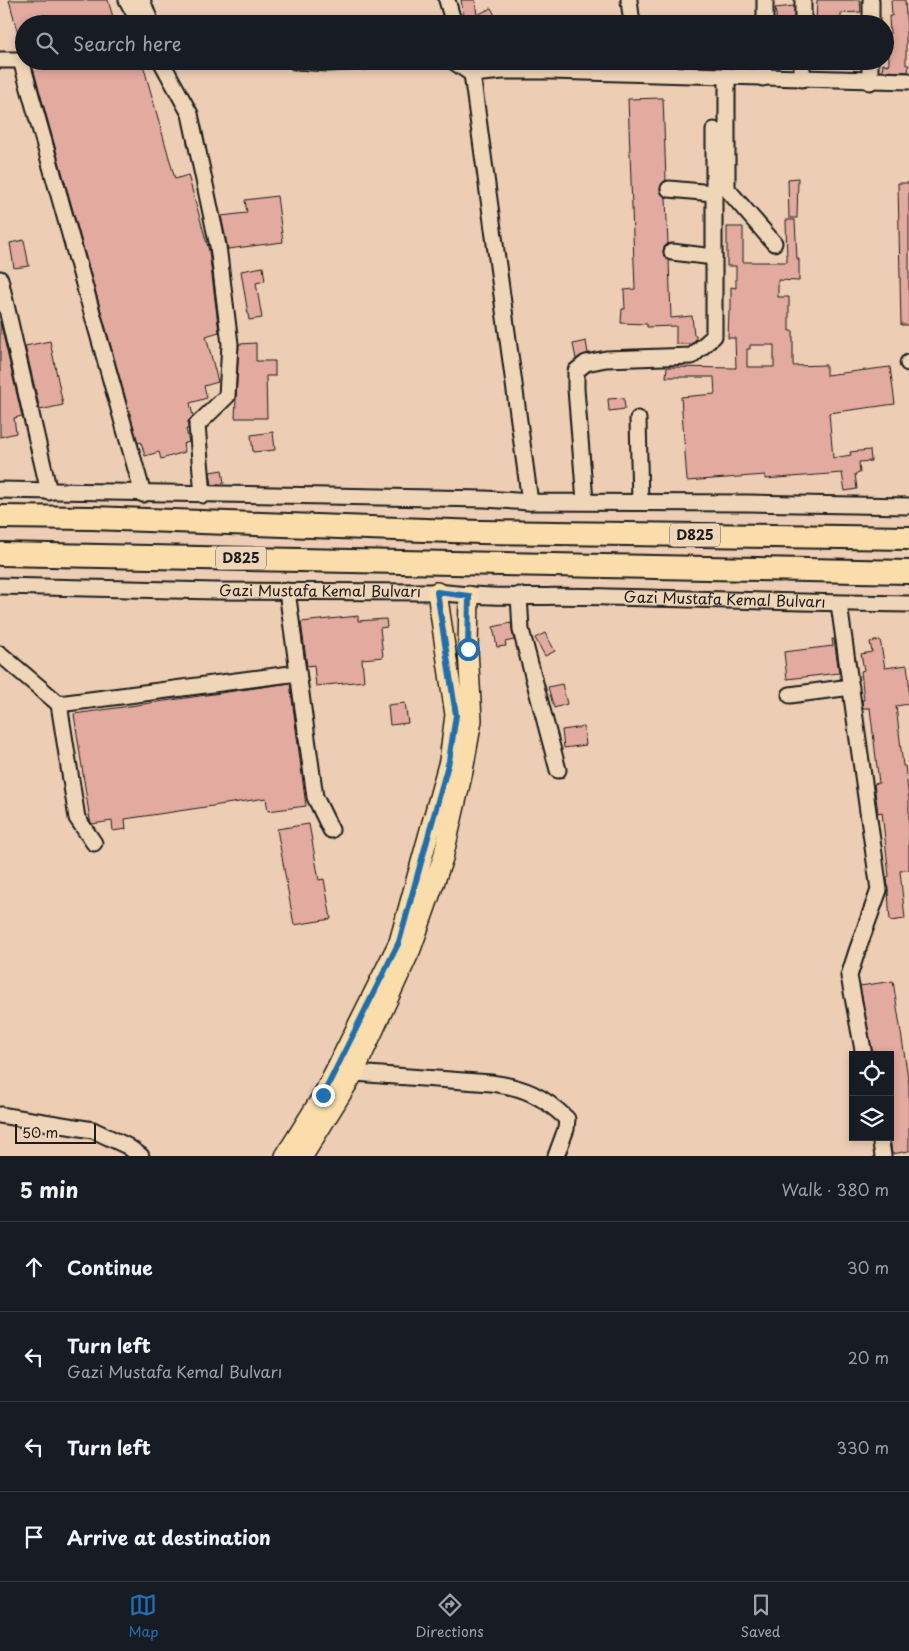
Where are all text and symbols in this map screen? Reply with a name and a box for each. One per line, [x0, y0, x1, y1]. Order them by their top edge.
search box [15, 15, 894, 70]
icon: search [33, 29, 61, 57]
text: Search here [73, 29, 182, 57]
road number: D825 [670, 524, 720, 546]
road number: D825 [216, 546, 266, 570]
street label: Gazi Mustafa Kemal Bulvarı [219, 578, 421, 602]
street label: Gazi Mustafa Kemal Bulvarı [623, 584, 826, 613]
route start [457, 638, 480, 661]
map controls [849, 1051, 894, 1141]
button: locate [849, 1051, 894, 1096]
route end [312, 1084, 335, 1107]
button: layers [849, 1096, 894, 1141]
scale bar [15, 1121, 96, 1144]
text: 50 m [22, 1122, 58, 1143]
text: 5 min [20, 1173, 78, 1205]
text: Walk · 380 m [782, 1177, 889, 1201]
icon: ahead [20, 1253, 48, 1281]
text: Continue [67, 1253, 153, 1281]
text: 30 m [847, 1255, 889, 1279]
text: Turn left [67, 1331, 151, 1359]
icon: left [20, 1343, 48, 1371]
text: 20 m [848, 1345, 889, 1369]
text: Gazi Mustafa Kemal Bulvarı [67, 1359, 282, 1383]
icon: left [20, 1433, 48, 1461]
text: Turn left [67, 1433, 151, 1461]
text: 330 m [836, 1435, 889, 1459]
icon: arrive [20, 1523, 48, 1551]
text: Arrive at destination [67, 1523, 271, 1551]
tab: Map [129, 1591, 158, 1642]
tab: Directions [416, 1591, 484, 1642]
tab: Saved [741, 1591, 780, 1642]

